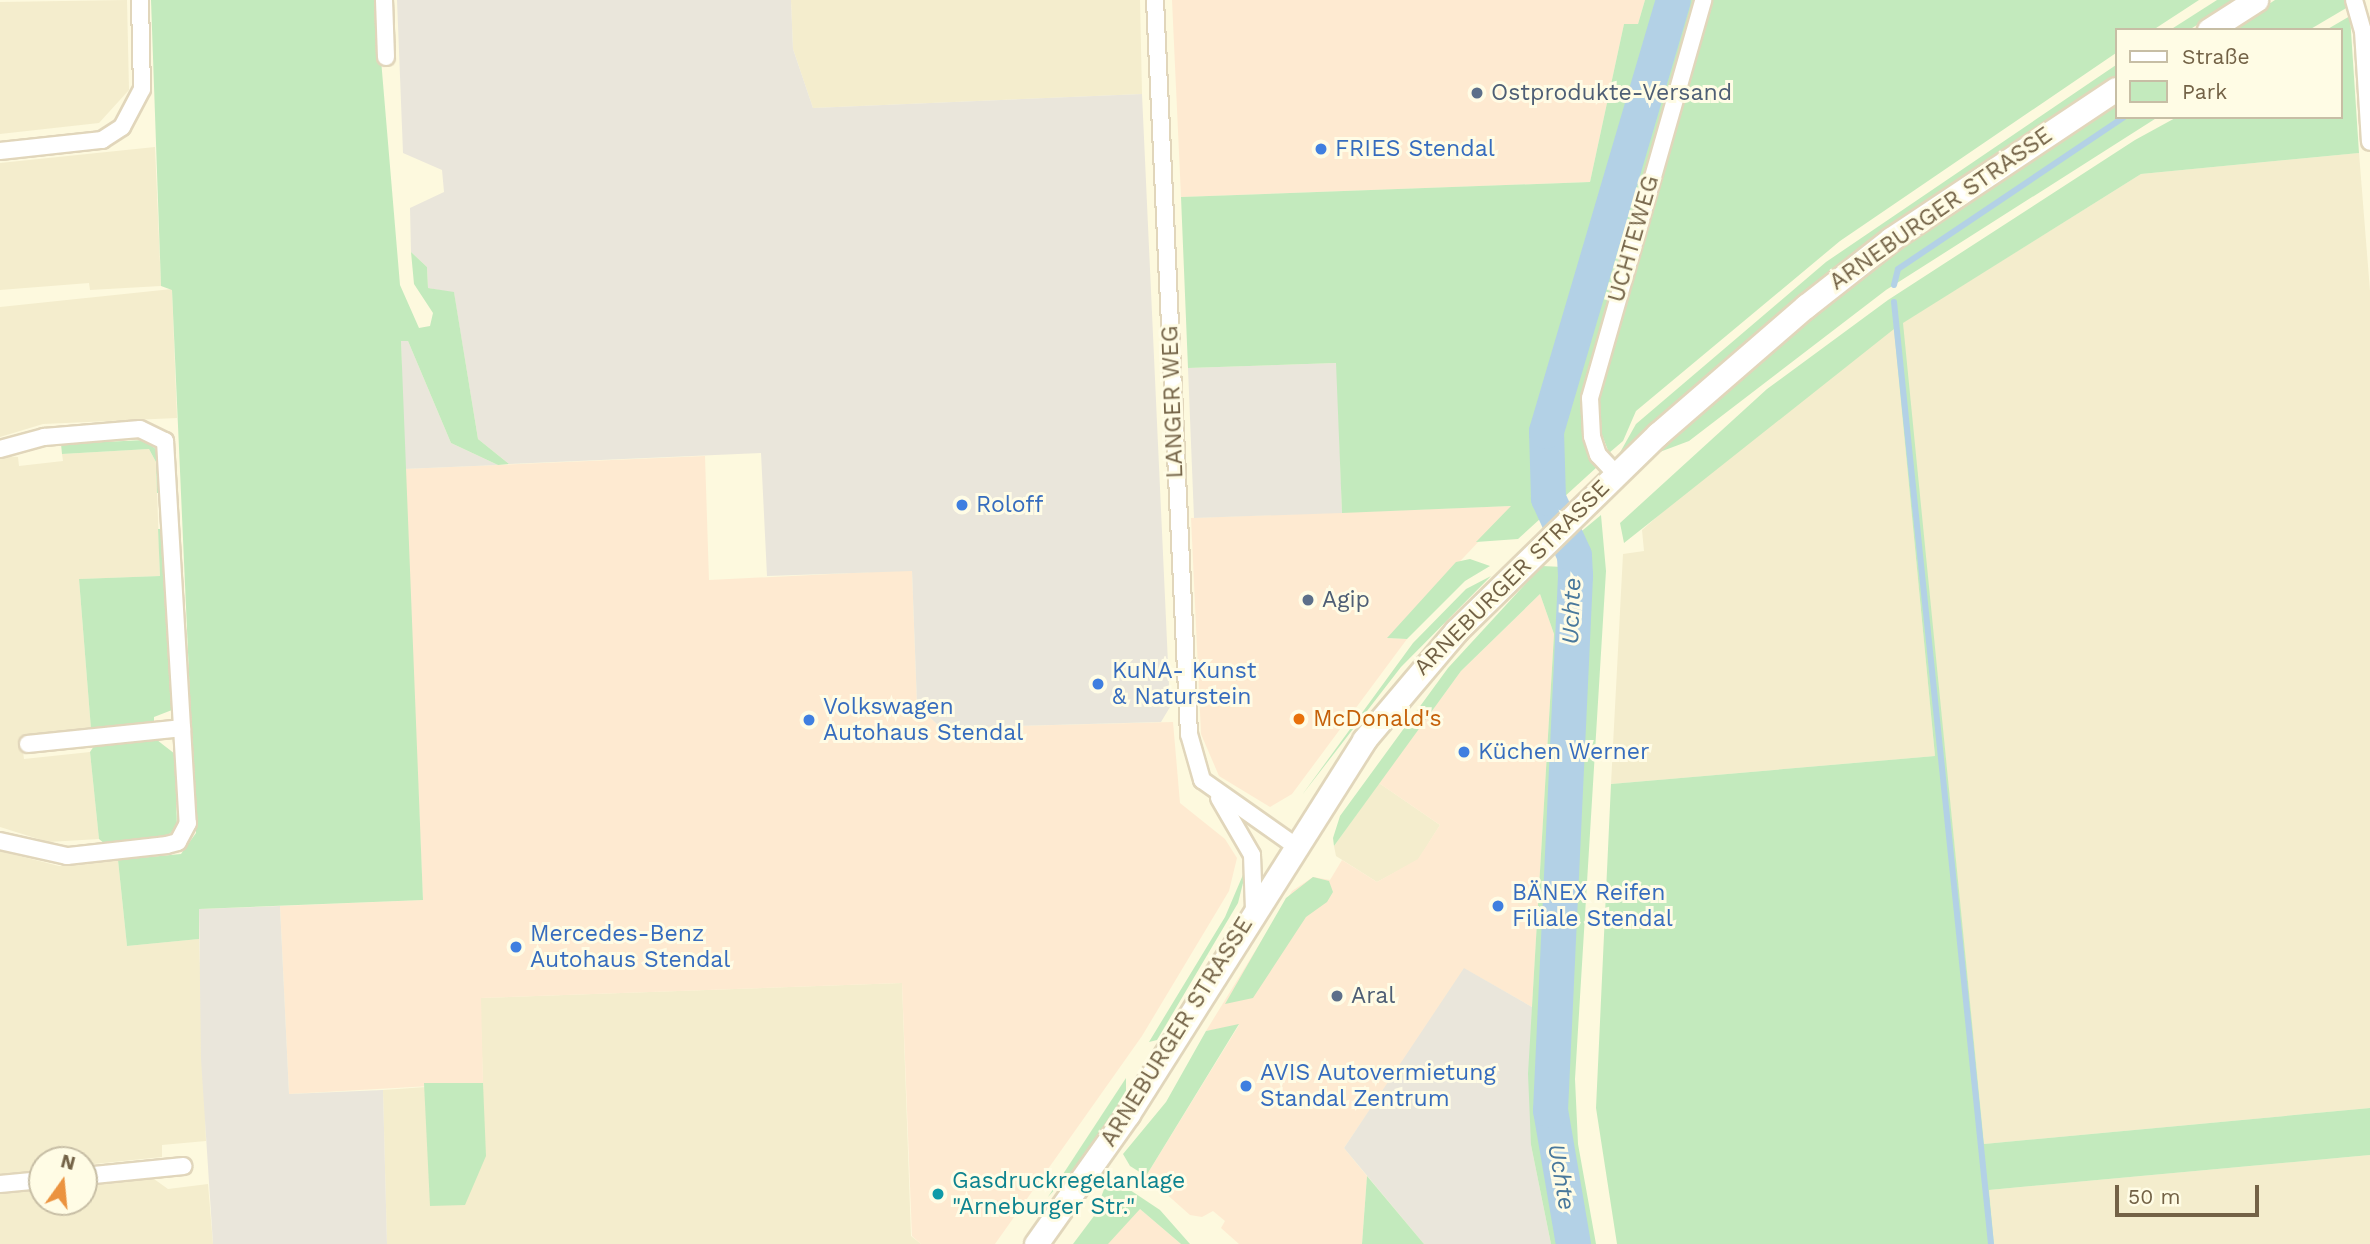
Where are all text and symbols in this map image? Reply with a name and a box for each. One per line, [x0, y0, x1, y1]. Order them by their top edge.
legend [2114, 28, 2342, 119]
text: Straße [2182, 44, 2250, 69]
place label: Ostprodukte-Versand [1491, 79, 1732, 107]
text: Park [2182, 79, 2227, 104]
marker: Ostprodukte-Versand [1469, 85, 1485, 101]
street label: ARNEBURGER STRASSE [1824, 122, 2058, 296]
place label: FRIES Stendal [1335, 135, 1495, 163]
marker: FRIES Stendal [1313, 141, 1329, 157]
street label: UCHTEWEG [1603, 172, 1665, 306]
street label: LANGER WEG [1157, 325, 1189, 479]
street label: ARNEBURGER STRASSE [1408, 474, 1616, 682]
place label: Roloff [976, 491, 1043, 519]
marker: Roloff [954, 497, 970, 513]
water label: Uchte [1556, 577, 1588, 645]
place label: Agip [1322, 586, 1370, 614]
marker: Agip [1300, 592, 1316, 608]
place label: KuNA- Kunst & Naturstein [1112, 657, 1256, 711]
marker: KuNA- Kunst & Naturstein [1090, 676, 1106, 692]
place label: Volkswagen Autohaus Stendal [823, 693, 1023, 747]
place label: McDonald's [1313, 705, 1442, 733]
marker: McDonald's [1291, 711, 1307, 727]
marker: Volkswagen Autohaus Stendal [801, 712, 817, 728]
place label: Küchen Werner [1478, 738, 1650, 766]
marker: Küchen Werner [1456, 744, 1472, 760]
place label: BÄNEX Reifen Filiale Stendal [1512, 879, 1673, 933]
marker: BÄNEX Reifen Filiale Stendal [1490, 898, 1506, 914]
street label: ARNEBURGER STRASSE [1095, 912, 1259, 1152]
place label: Mercedes-Benz Autohaus Stendal [530, 920, 730, 974]
marker: Mercedes-Benz Autohaus Stendal [508, 939, 524, 955]
place label: Aral [1351, 982, 1395, 1010]
marker: Aral [1329, 988, 1345, 1004]
place label: AVIS Autovermietung Standal Zentrum [1260, 1059, 1497, 1113]
marker: AVIS Autovermietung Standal Zentrum [1238, 1078, 1254, 1094]
water label: Uchte [1541, 1142, 1581, 1212]
north arrow [28, 1146, 98, 1216]
text: N [58, 1149, 78, 1175]
place label: Gasdruckregelanlage "Arneburger Str." [952, 1167, 1185, 1221]
scale bar [2118, 1170, 2262, 1214]
text: 50 m [2128, 1184, 2180, 1209]
marker: Gasdruckregelanlage "Arneburger Str." [930, 1186, 946, 1202]

